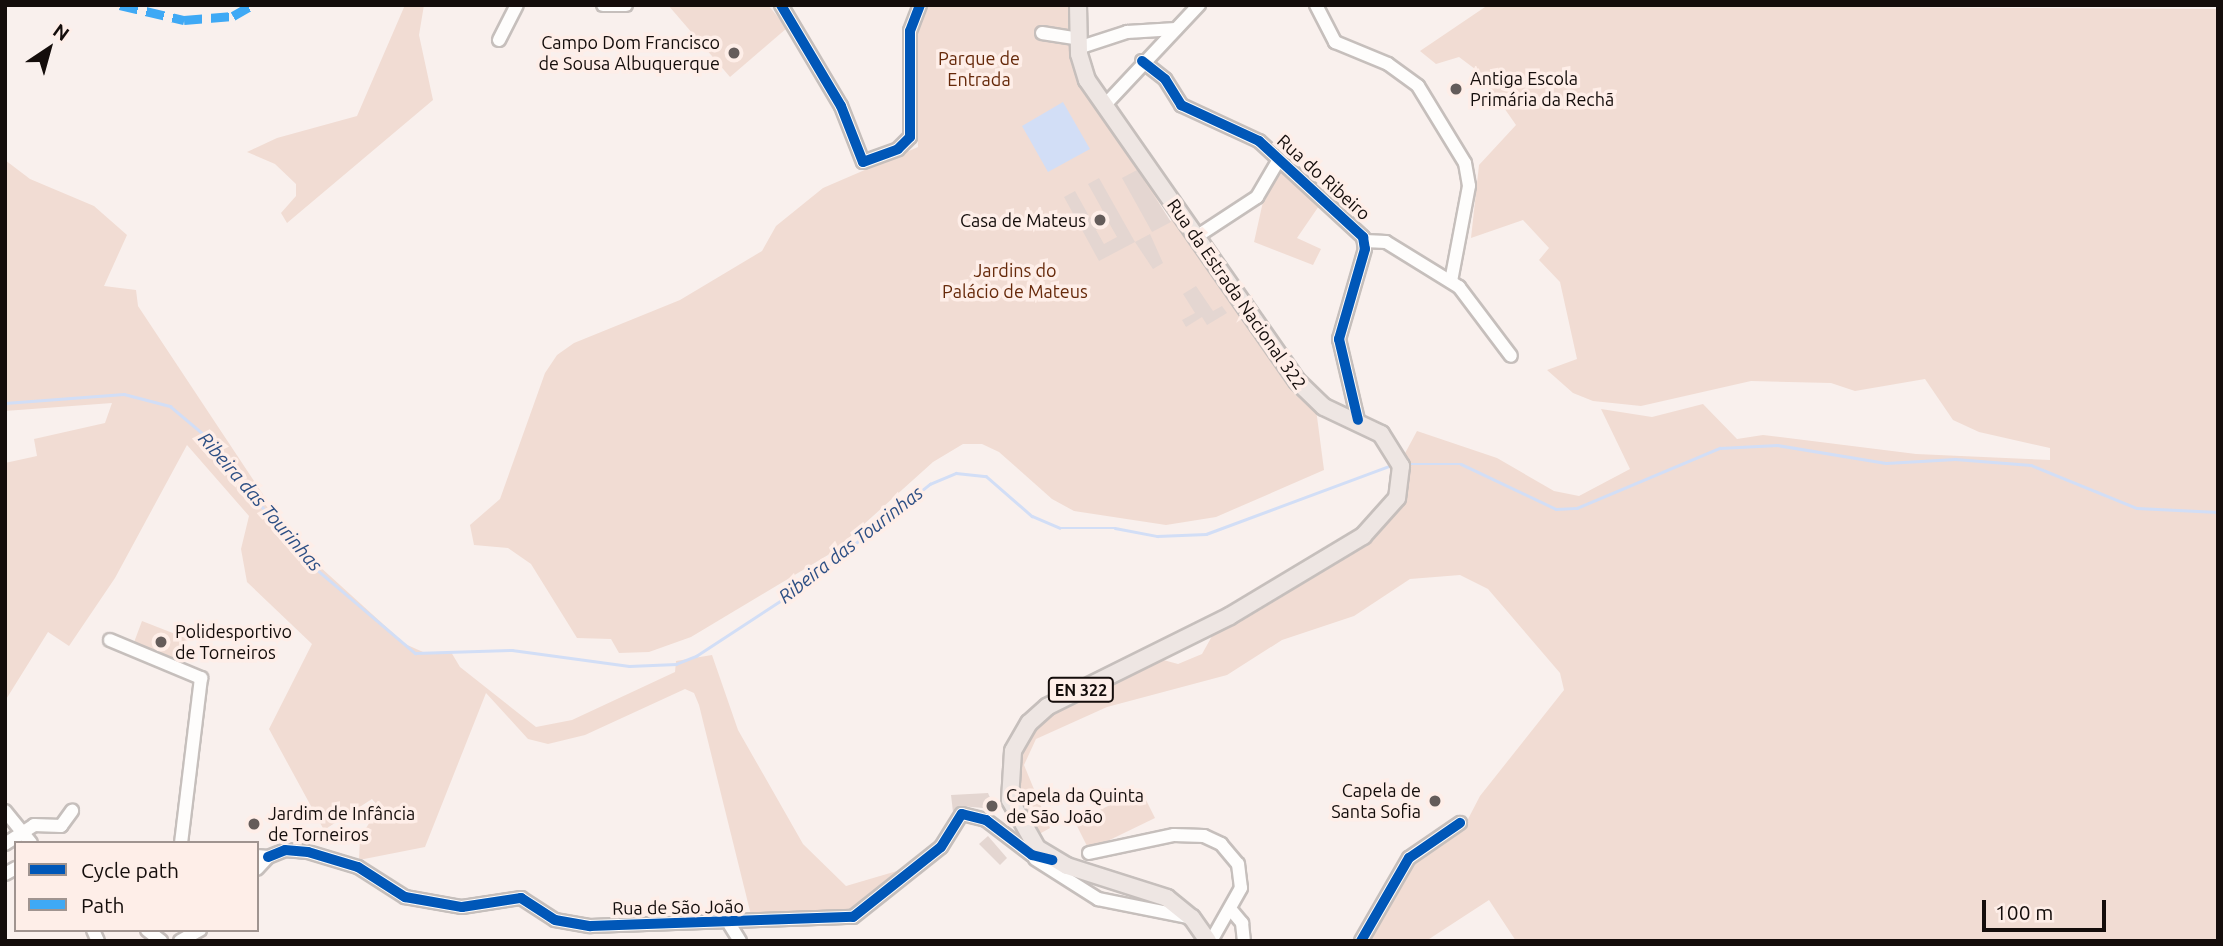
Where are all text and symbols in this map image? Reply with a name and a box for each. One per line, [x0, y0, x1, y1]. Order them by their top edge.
north arrow [14, 14, 84, 84]
text: N [49, 19, 74, 45]
place label: Campo Dom Francisco de Sousa Albuquerque [538, 32, 720, 74]
marker: Campo Dom Francisco de Sousa Albuquerque [726, 45, 742, 61]
park label: Parque de Entrada [938, 48, 1020, 90]
place label: Antiga Escola Primária da Rechã [1470, 68, 1614, 110]
marker: Antiga Escola Primária da Rechã [1448, 81, 1464, 97]
street label: Rua do Ribeiro [1273, 130, 1375, 224]
street label: Rua da Estrada Nacional 322 [1163, 194, 1311, 394]
place label: Casa de Mateus [960, 209, 1086, 231]
marker: Casa de Mateus [1092, 212, 1108, 228]
park label: Jardins do Palácio de Mateus [942, 260, 1088, 302]
water label: Ribeira das Tourinhas [193, 428, 327, 576]
water label: Ribeira das Tourinhas [774, 482, 928, 608]
place label: Polidesportivo de Torneiros [175, 621, 292, 664]
marker: Polidesportivo de Torneiros [153, 634, 169, 650]
road number: EN 322 [1048, 678, 1114, 702]
place label: Capela de Santa Sofia [1331, 780, 1421, 822]
place label: Capela da Quinta de São João [1006, 785, 1144, 828]
marker: Capela de Santa Sofia [1427, 793, 1443, 809]
marker: Capela da Quinta de São João [984, 798, 1000, 814]
place label: Jardim de Infância de Torneiros [268, 803, 415, 846]
marker: Jardim de Infância de Torneiros [246, 816, 262, 832]
legend [14, 841, 259, 932]
text: Cycle path [81, 858, 179, 882]
scale bar [1985, 886, 2109, 930]
text: Path [81, 893, 124, 917]
street label: Rua de São João [612, 895, 744, 919]
text: 100 m [1995, 900, 2053, 924]

